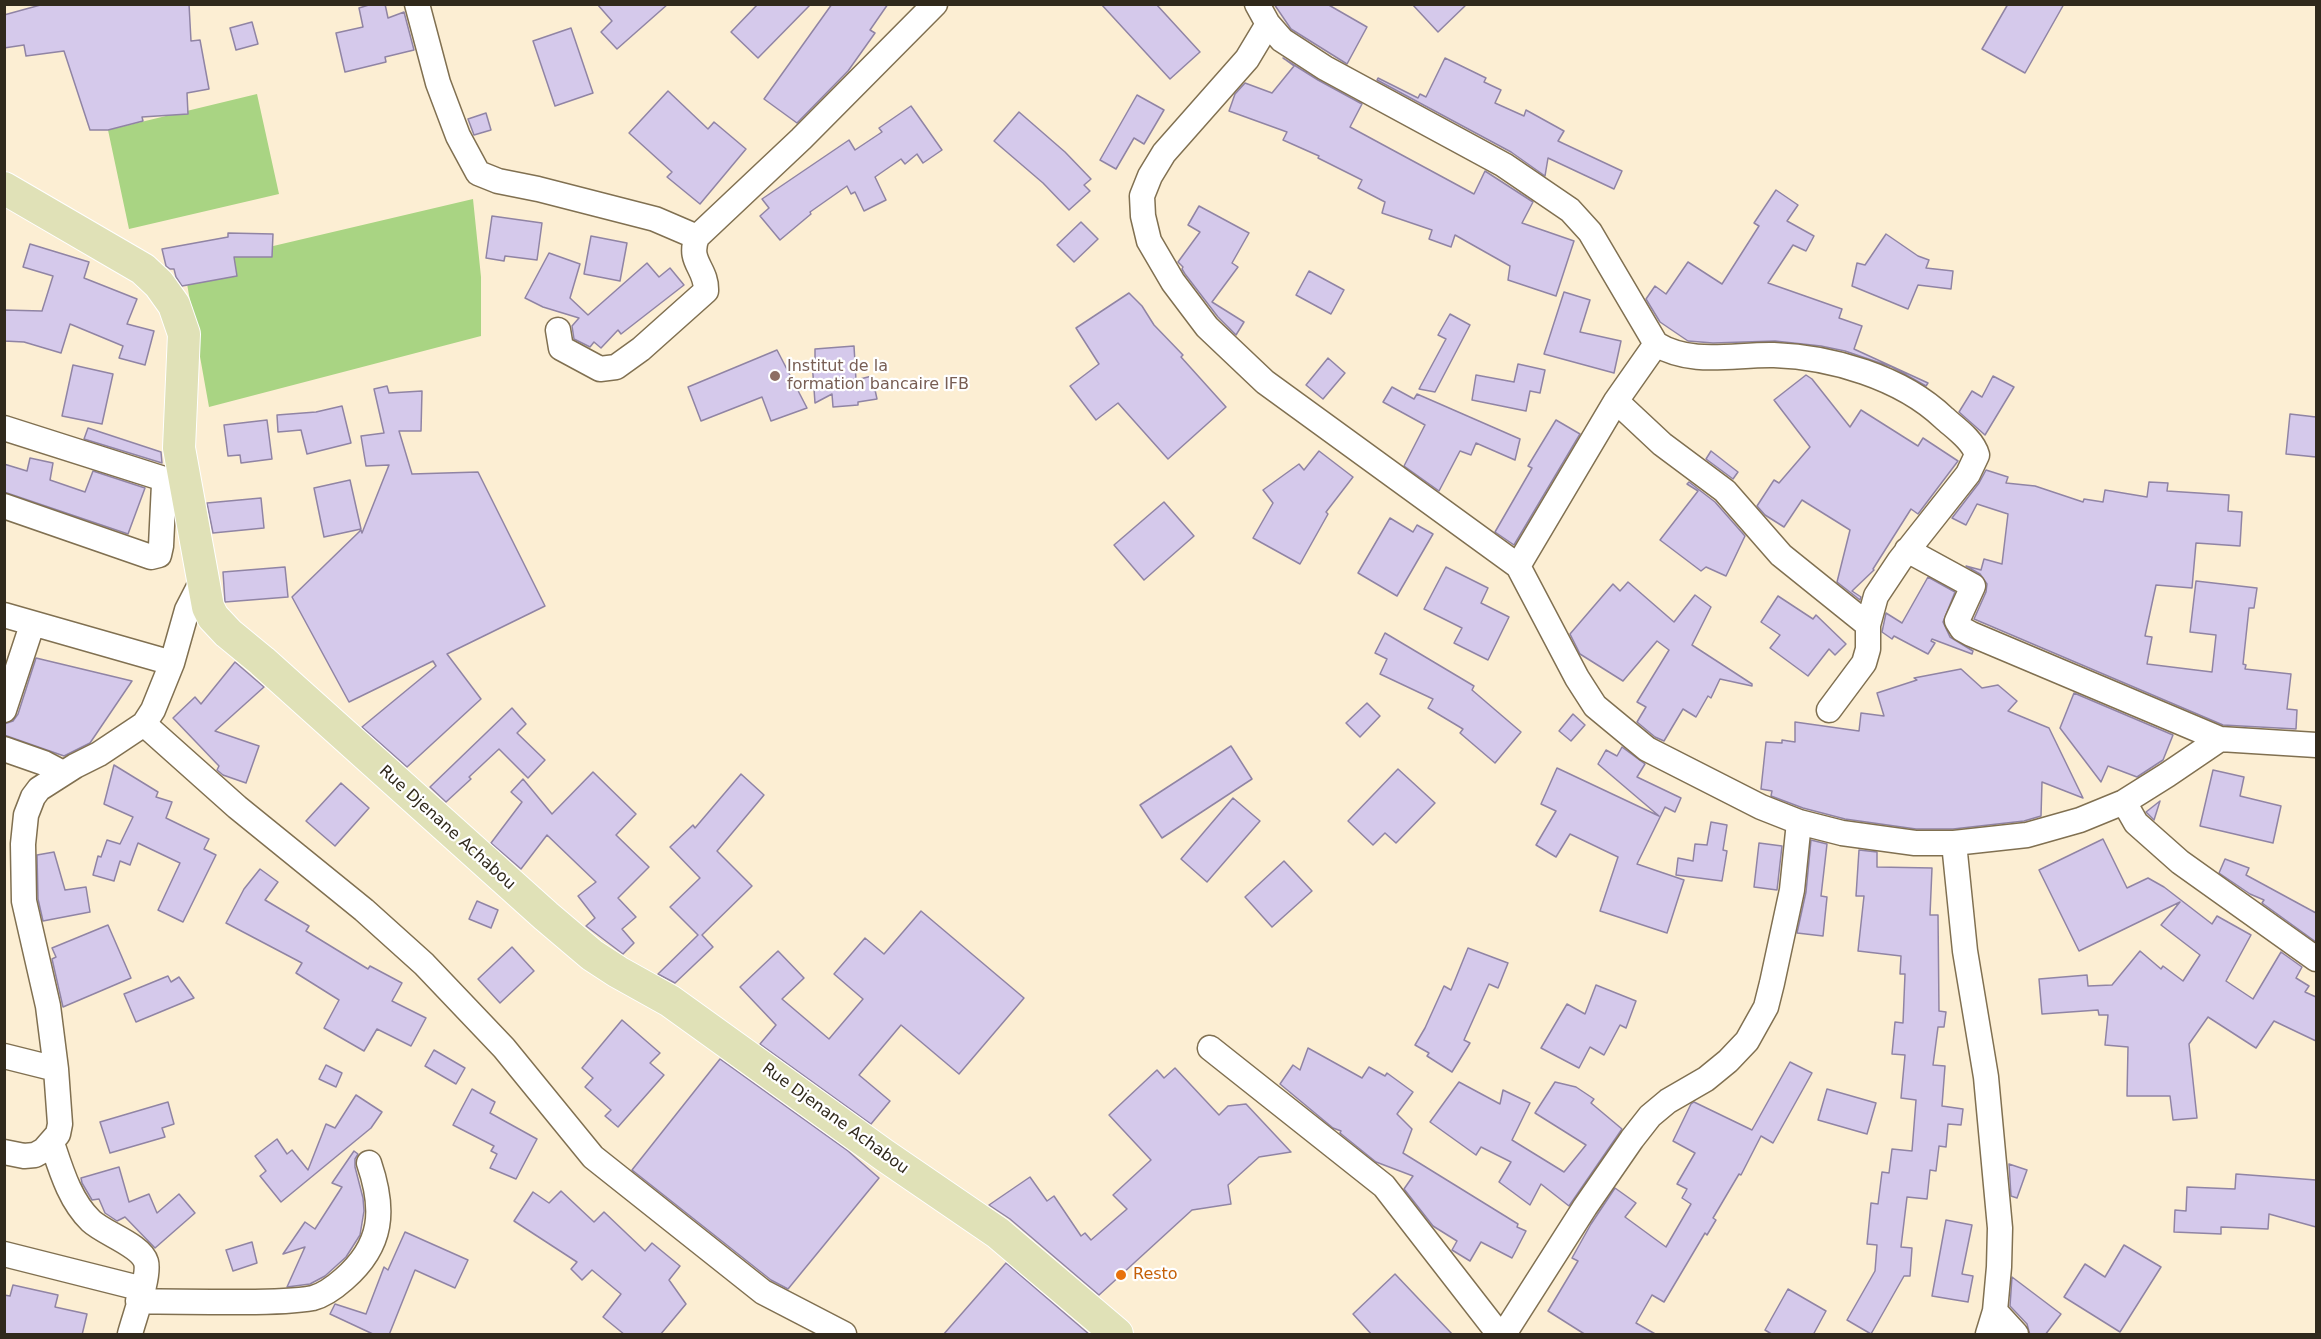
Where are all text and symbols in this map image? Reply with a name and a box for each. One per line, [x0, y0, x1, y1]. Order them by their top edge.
place label: Institut de la formation bancaire IFB [787, 357, 969, 395]
marker: Institut de la formation bancaire IFB [768, 369, 782, 383]
street label: Rue Djenane Achabou [375, 762, 519, 894]
street label: Rue Djenane Achabou [758, 1059, 912, 1179]
place label: Resto [1133, 1265, 1178, 1285]
marker: Resto [1114, 1268, 1128, 1282]

